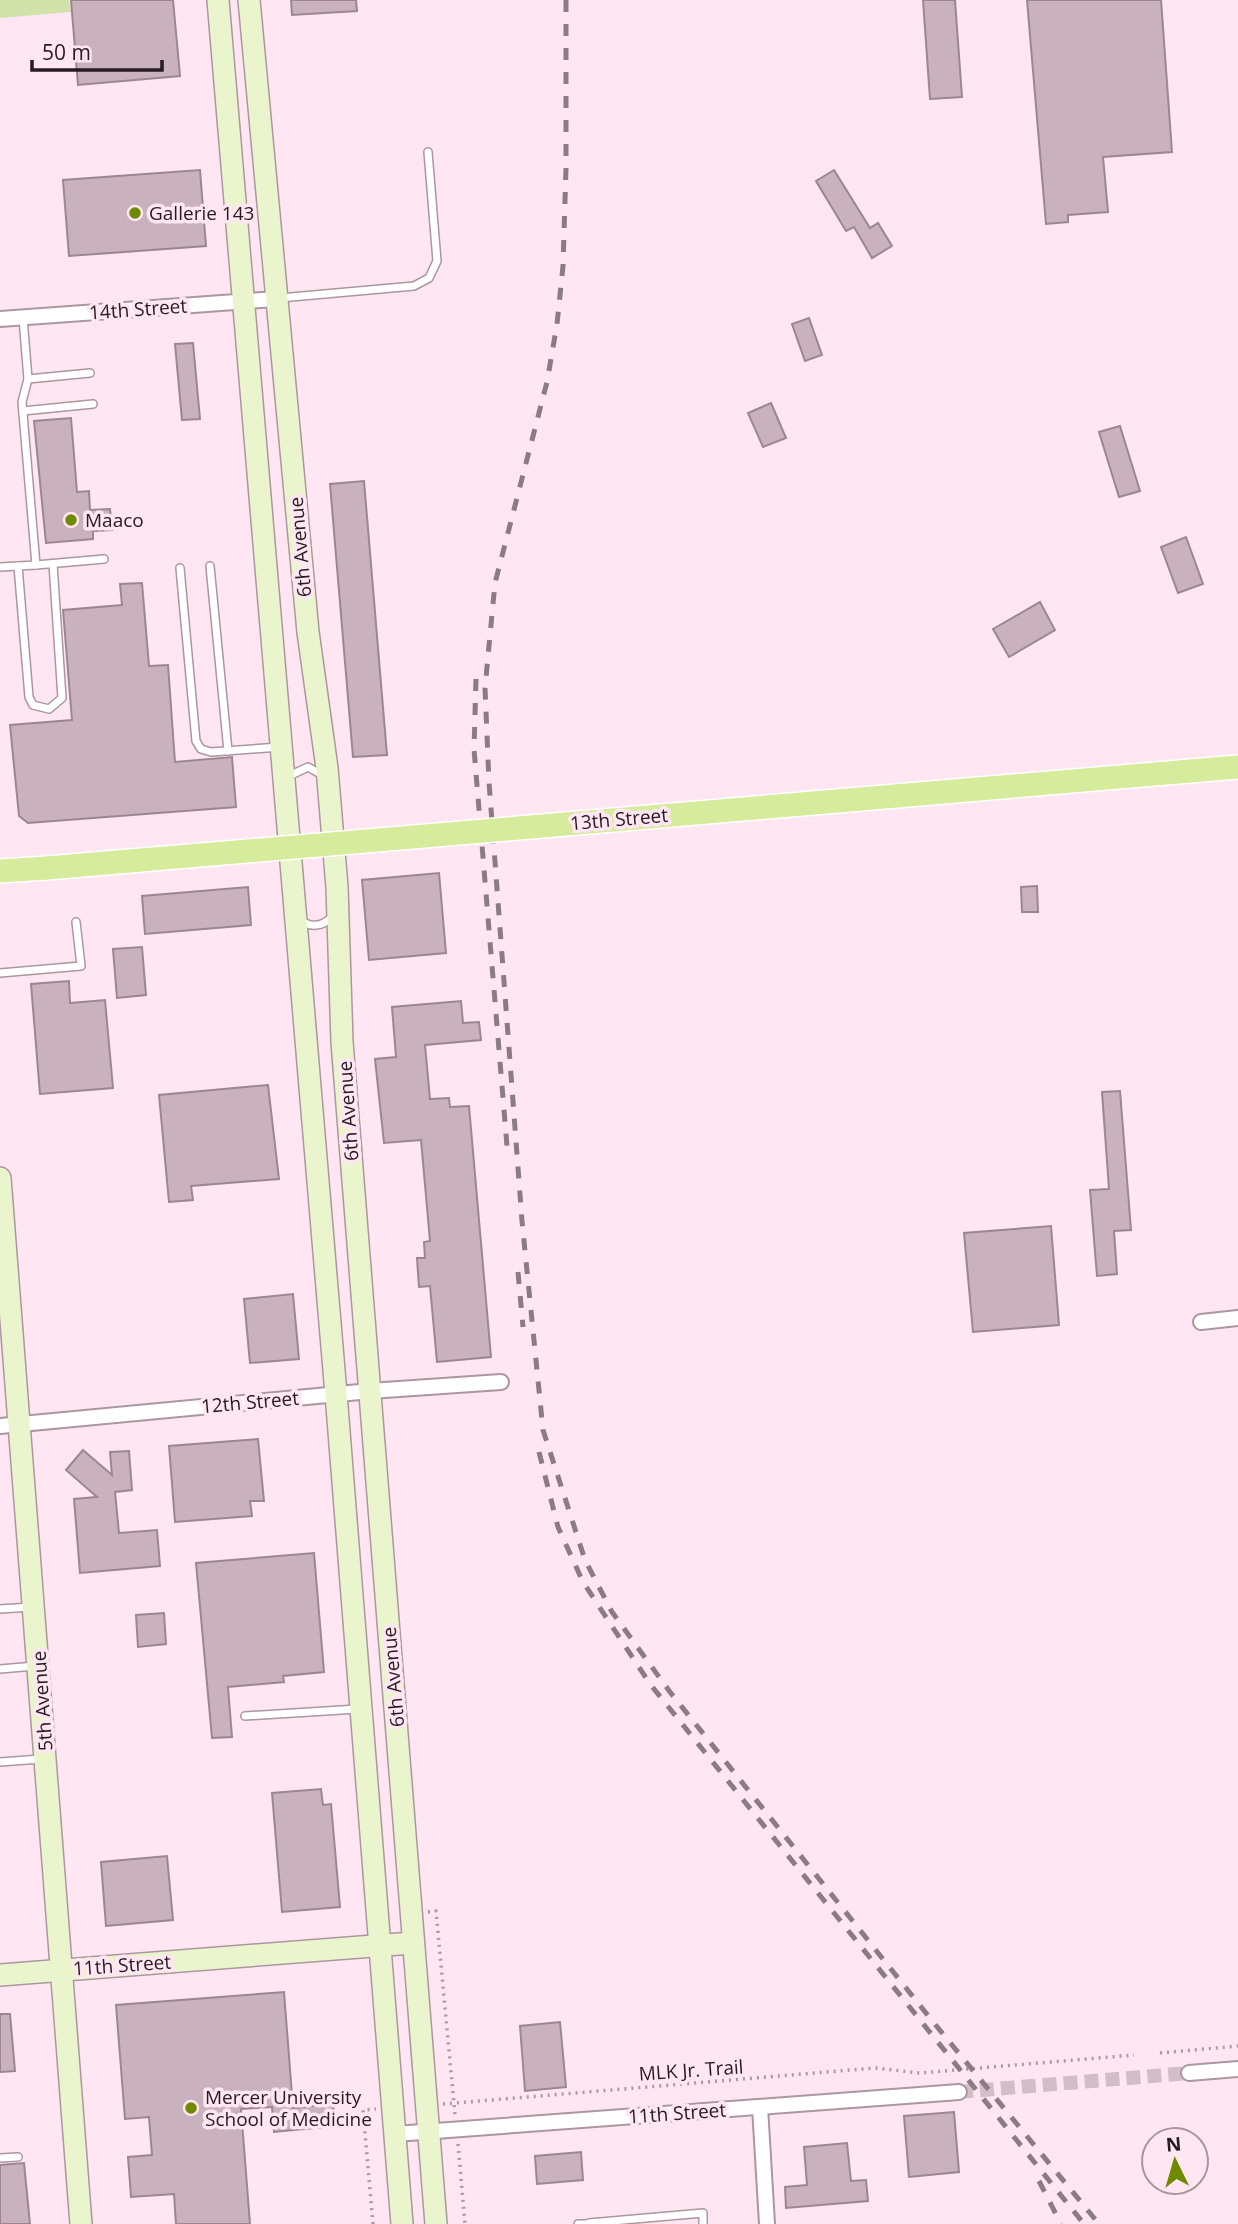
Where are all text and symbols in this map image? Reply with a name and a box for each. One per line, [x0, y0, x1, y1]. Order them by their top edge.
scale bar [32, 28, 161, 72]
text: 50 m [42, 38, 91, 66]
place label: Gallerie 143 [149, 200, 254, 226]
marker: Gallerie 143 [127, 205, 143, 221]
street label: 14th Street [88, 293, 188, 325]
street label: 6th Avenue [283, 496, 317, 598]
place label: Maaco [85, 507, 144, 533]
marker: Maaco [63, 512, 79, 528]
street label: 13th Street [569, 802, 669, 836]
street label: 6th Avenue [332, 1060, 364, 1162]
street label: 12th Street [200, 1385, 300, 1419]
street label: 6th Avenue [376, 1626, 410, 1728]
street label: 5th Avenue [26, 1650, 58, 1752]
street label: 11th Street [72, 1949, 172, 1981]
street label: MLK Jr. Trail [638, 2053, 744, 2087]
place label: Mercer University School of Medicine [205, 2084, 372, 2132]
street label: 11th Street [627, 2097, 727, 2129]
marker: Mercer University School of Medicine [183, 2100, 199, 2116]
north arrow [1140, 2126, 1210, 2196]
text: N [1165, 2130, 1182, 2158]

